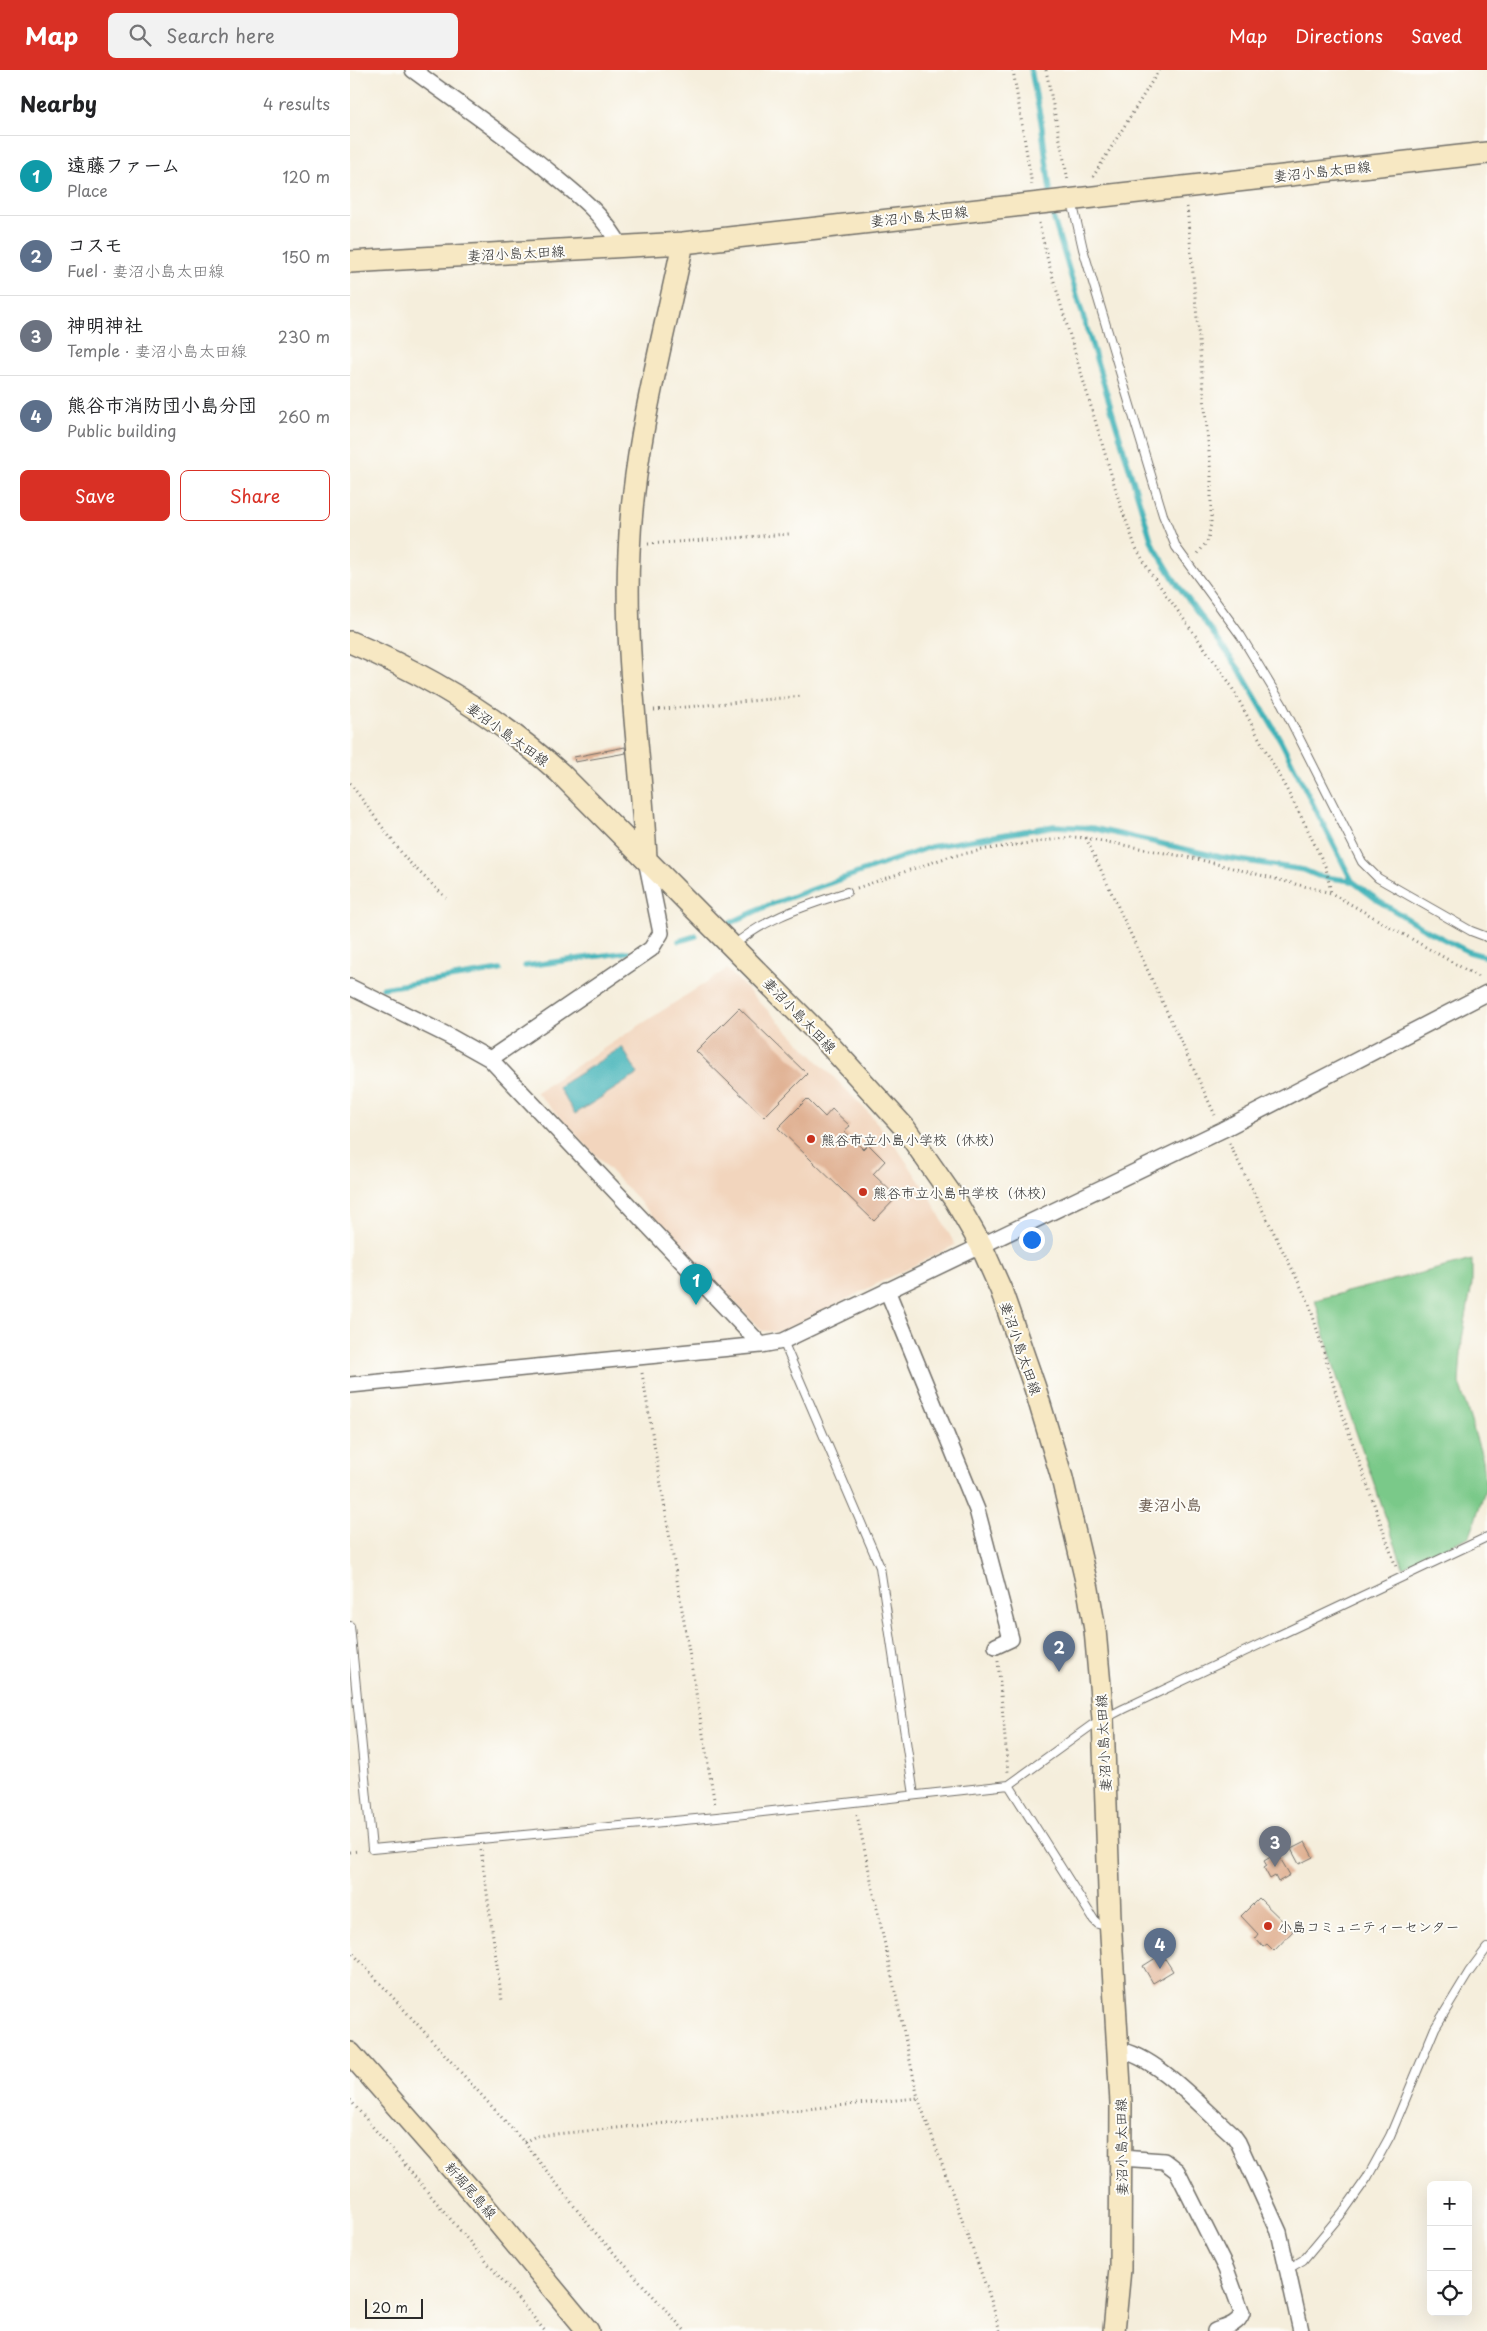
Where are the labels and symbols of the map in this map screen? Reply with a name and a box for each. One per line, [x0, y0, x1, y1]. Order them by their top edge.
street label: 妻沼小島太田線 [1272, 155, 1372, 187]
street label: 妻沼小島太田線 [869, 200, 969, 232]
street label: 妻沼小島太田線 [467, 240, 565, 266]
street label: 妻沼小島太田線 [462, 697, 554, 771]
street label: 妻沼小島太田線 [758, 972, 842, 1058]
place label: 熊谷市立小島小学校（休校） [821, 1129, 1003, 1150]
marker: 熊谷市立小島小学校（休校） [805, 1133, 817, 1145]
place label: 熊谷市立小島中学校（休校） [873, 1182, 1055, 1203]
marker: 熊谷市立小島中学校（休校） [857, 1186, 869, 1198]
your location [1019, 1227, 1045, 1253]
pin: 1 [680, 1264, 712, 1305]
street label: 妻沼小島太田線 [995, 1298, 1047, 1398]
district label: 妻沼小島 [1138, 1492, 1202, 1516]
pin: 2 [1043, 1631, 1075, 1672]
street label: 妻沼小島太田線 [1090, 1694, 1116, 1792]
pin: 3 [1259, 1826, 1291, 1867]
place label: 小島コミュニティーセンター [1278, 1916, 1459, 1937]
marker: 小島コミュニティーセンター [1262, 1920, 1274, 1932]
pin: 4 [1144, 1928, 1176, 1969]
street label: 妻沼小島太田線 [1110, 2098, 1132, 2196]
street label: 新堀尾島線 [440, 2157, 502, 2223]
scale bar [365, 2296, 422, 2319]

